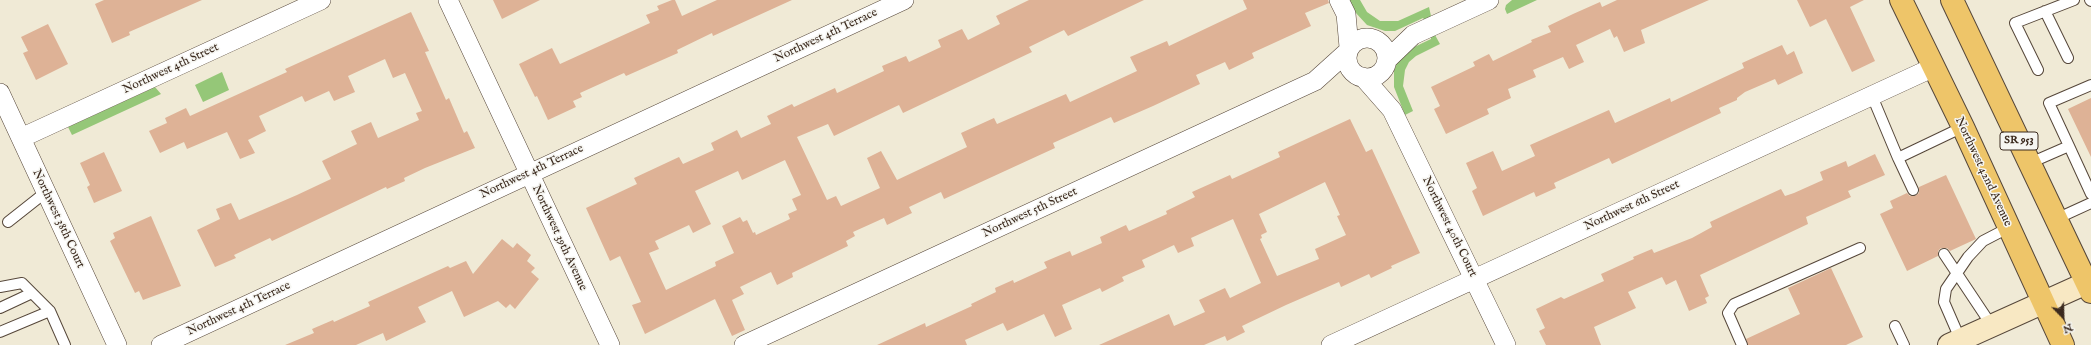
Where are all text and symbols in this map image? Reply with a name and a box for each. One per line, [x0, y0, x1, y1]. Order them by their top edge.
street label: Northwest 4th Terrace [772, 6, 880, 66]
street label: Northwest 4th Street [121, 40, 221, 98]
street label: Northwest 42nd Avenue [1951, 115, 2015, 229]
road number: SR 953 [2000, 132, 2038, 150]
street label: Northwest 4th Terrace [478, 142, 586, 202]
street label: Northwest 38th Court [29, 167, 87, 271]
street label: Northwest 40th Court [1418, 174, 1480, 280]
street label: Northwest 6th Street [1582, 178, 1682, 234]
street label: Northwest 39th Avenue [528, 183, 590, 293]
street label: Northwest 5th Street [980, 185, 1080, 241]
street label: Northwest 4th Terrace [185, 279, 293, 339]
north arrow [2043, 297, 2083, 337]
text: N [2061, 320, 2075, 336]

